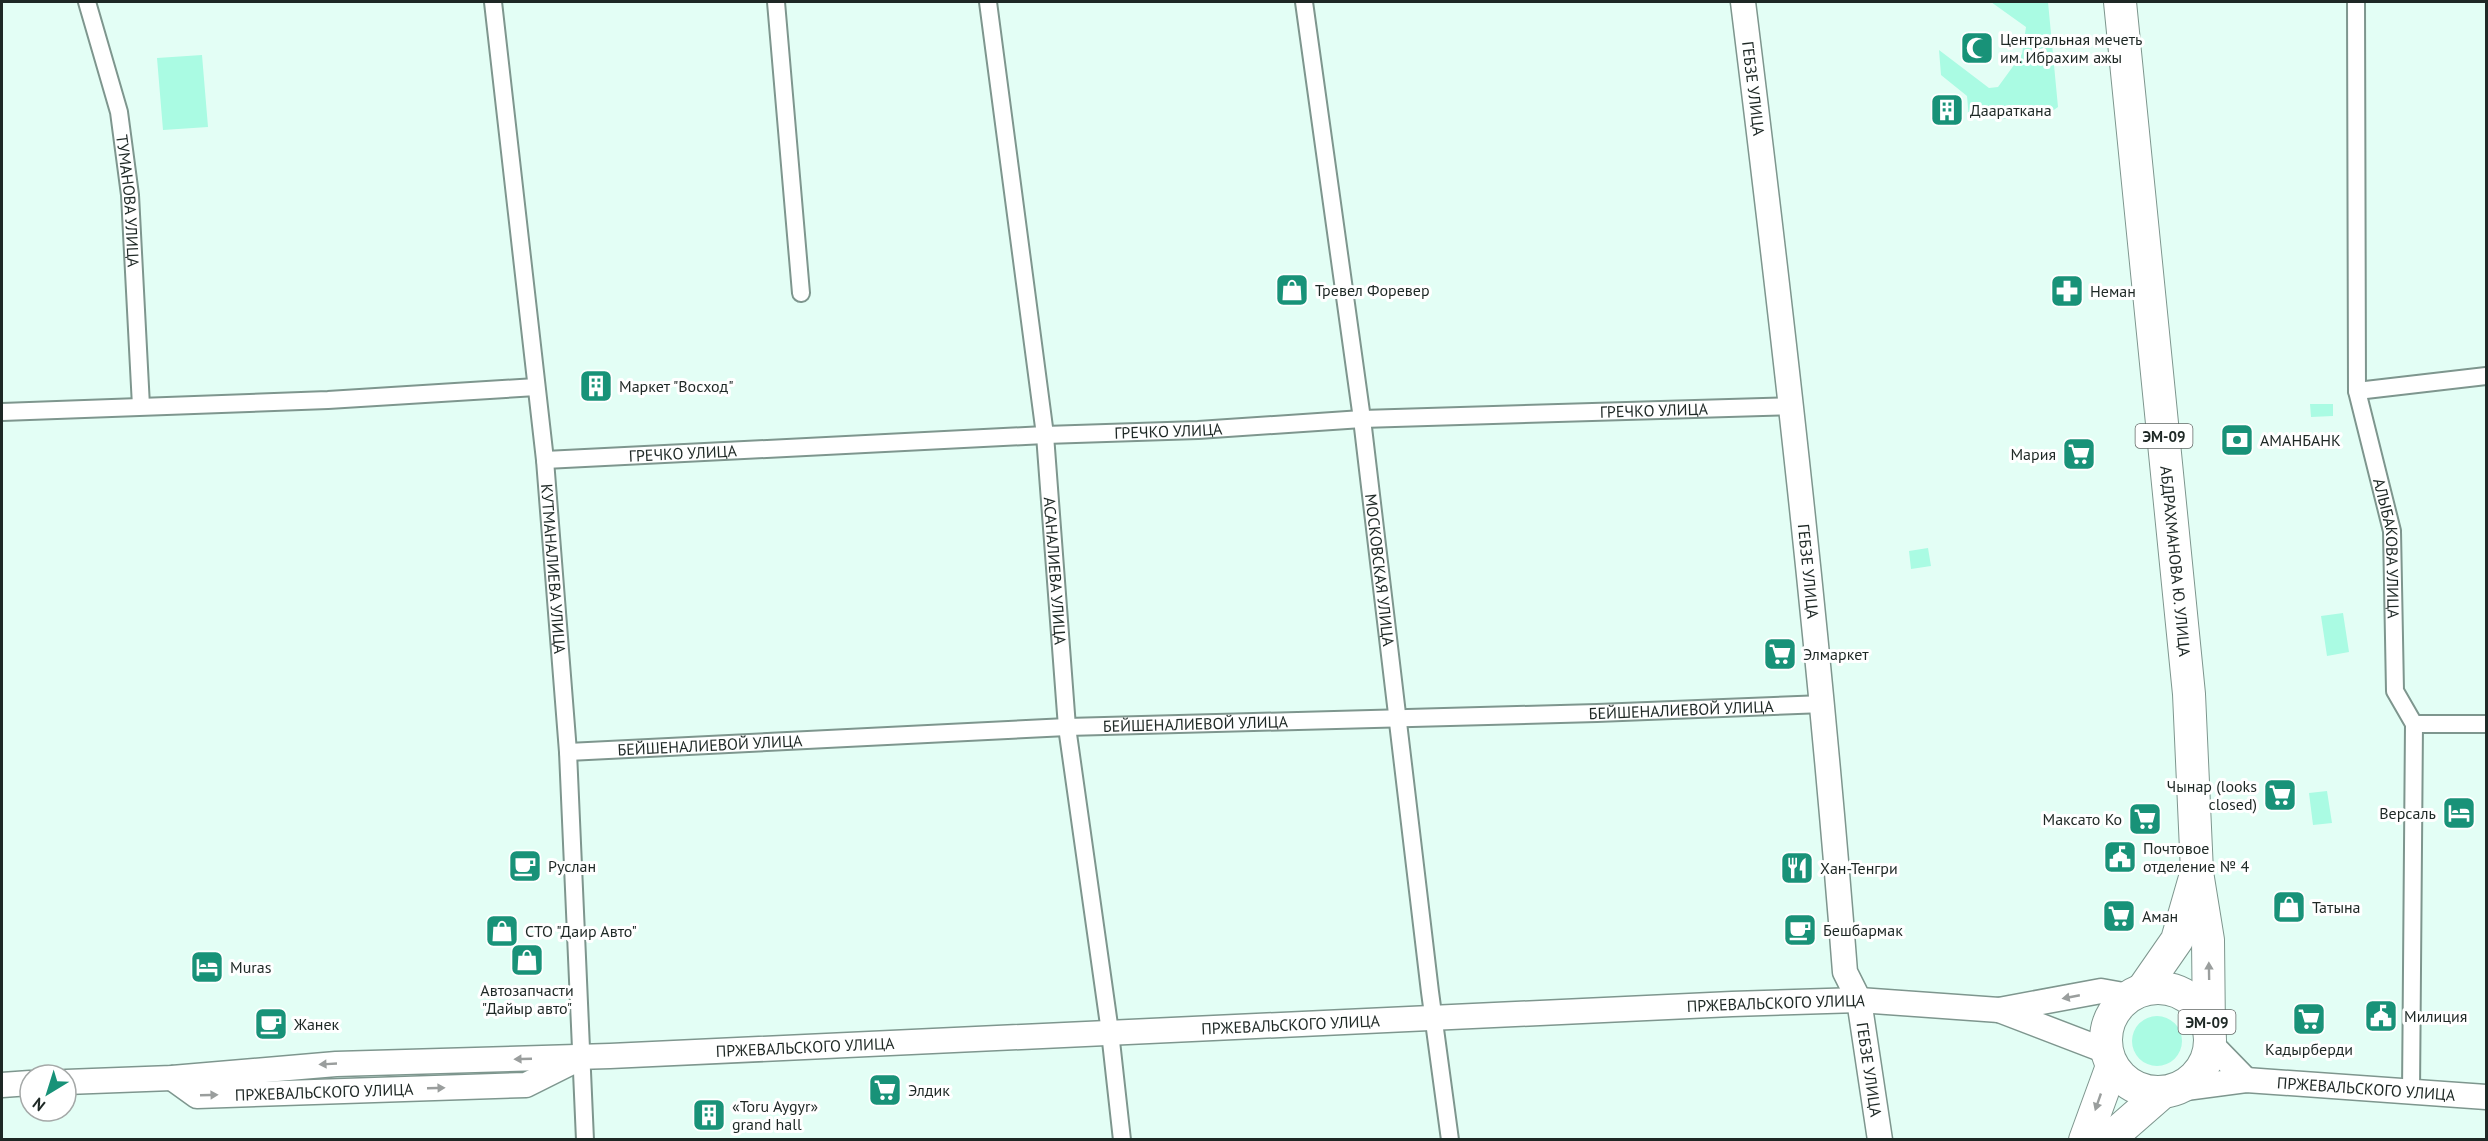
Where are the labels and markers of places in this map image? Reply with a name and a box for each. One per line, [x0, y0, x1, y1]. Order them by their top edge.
place label: Центральная мечеть им. Ибрахим ажы [2000, 29, 2142, 67]
mosque icon: Центральная мечеть им. Ибрахим ажы [1959, 30, 1995, 66]
building icon: Даараткана [1929, 92, 1965, 128]
place label: Даараткана [1970, 100, 2052, 120]
shop icon: Тревел Форевер [1274, 272, 1310, 308]
pharmacy icon: Неман [2049, 273, 2085, 309]
place label: Тревел Форевер [1315, 280, 1430, 300]
place label: Неман [2090, 281, 2136, 301]
building icon: Маркет "Восход" [578, 368, 614, 404]
place label: Маркет "Восход" [619, 376, 734, 396]
bank icon: АМАНБАНК [2219, 422, 2255, 458]
place label: АМАНБАНК [2260, 430, 2341, 450]
supermarket icon: Мария [2061, 436, 2097, 472]
place label: Мария [2010, 444, 2056, 464]
supermarket icon: Элмаркет [1762, 636, 1798, 672]
place label: Элмаркет [1803, 644, 1869, 664]
place label: Чынар (looks closed) [2167, 776, 2257, 814]
supermarket icon: Чынар (looks closed) [2262, 777, 2298, 813]
hotel icon: Версаль [2441, 795, 2477, 831]
supermarket icon: Максато Ко [2127, 801, 2163, 837]
place label: Версаль [2379, 803, 2436, 823]
place label: Максато Ко [2043, 809, 2122, 829]
place label: Почтовое отделение № 4 [2143, 838, 2249, 876]
public building icon: Почтовое отделение № 4 [2102, 839, 2138, 875]
cafe icon: Руслан [507, 848, 543, 884]
restaurant icon: Хан-Тенгри [1779, 850, 1815, 886]
place label: Руслан [548, 856, 596, 876]
place label: Хан-Тенгри [1820, 858, 1898, 878]
shop icon: Татына [2271, 889, 2307, 925]
place label: Татына [2312, 897, 2361, 917]
supermarket icon: Аман [2101, 898, 2137, 934]
place label: Аман [2142, 906, 2178, 926]
cafe icon: Бешбармак [1782, 912, 1818, 948]
shop icon: СТО "Даир Авто" [484, 913, 520, 949]
place label: Бешбармак [1823, 920, 1903, 940]
place label: СТО "Даир Авто" [525, 921, 637, 941]
shop icon: Автозапчасти "Дайыр авто" [509, 942, 545, 978]
hotel icon: Muras [189, 949, 225, 985]
place label: Muras [230, 957, 272, 977]
place label: Автозапчасти "Дайыр авто" [480, 980, 574, 1018]
public building icon: Милиция [2363, 998, 2399, 1034]
supermarket icon: Кадырберди [2291, 1001, 2327, 1037]
cafe icon: Жанек [253, 1006, 289, 1042]
place label: Милиция [2404, 1006, 2467, 1026]
place label: Жанек [293, 1014, 340, 1034]
place label: Кадырберди [2265, 1039, 2353, 1059]
supermarket icon: Элдик [867, 1072, 903, 1108]
place label: Элдик [908, 1080, 950, 1100]
place label: «Toru Aygyr» grand hall [732, 1096, 818, 1134]
building icon: «Toru Aygyr» grand hall [691, 1097, 727, 1133]

